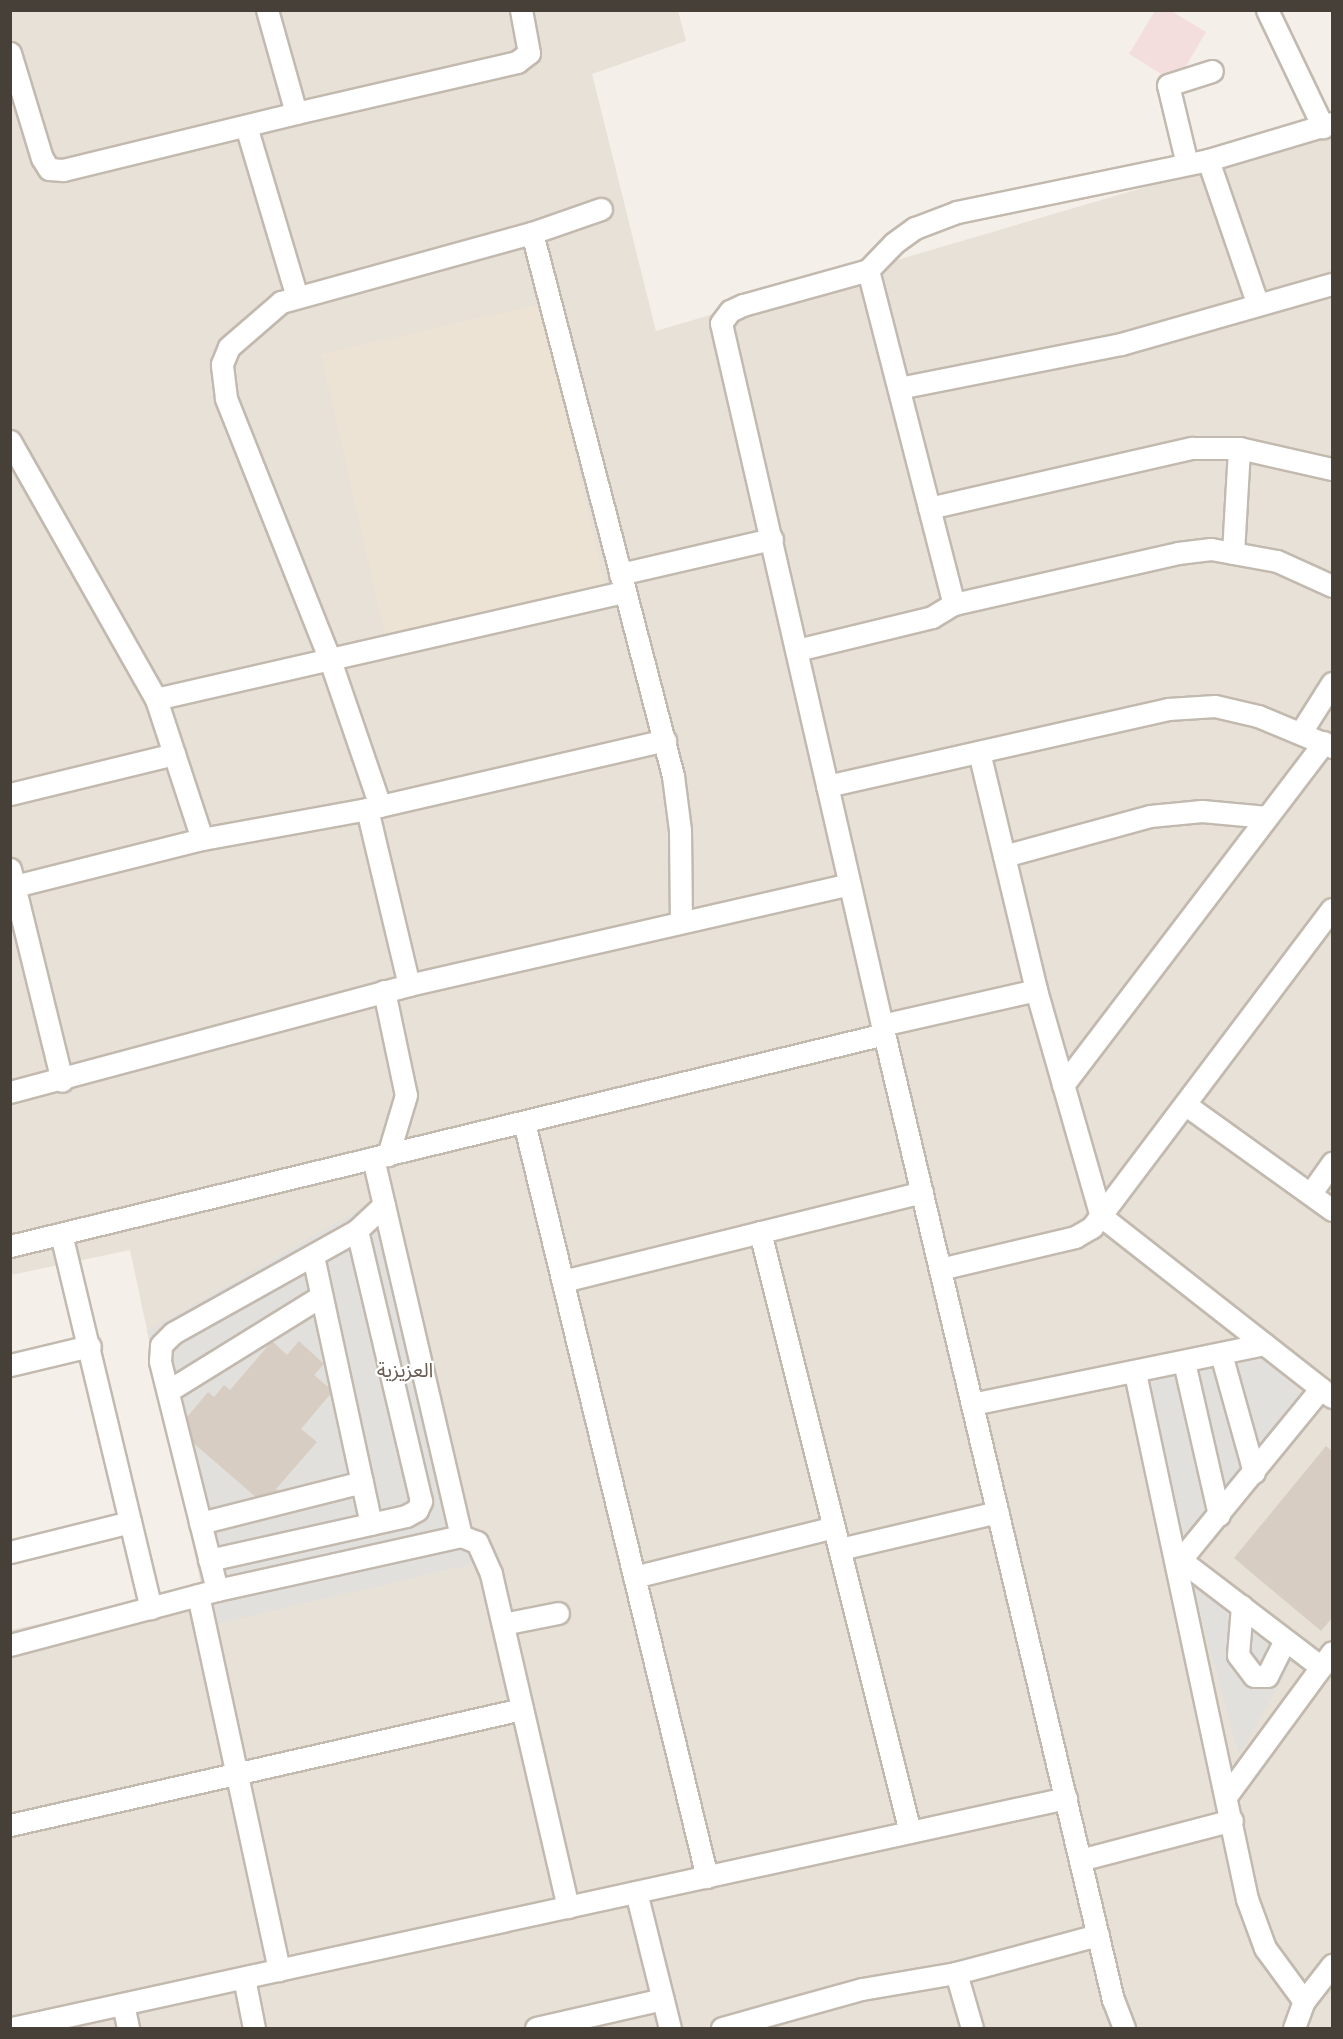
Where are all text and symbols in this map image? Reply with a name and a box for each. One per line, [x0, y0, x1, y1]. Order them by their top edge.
district label: العزيزية [377, 1358, 433, 1382]

